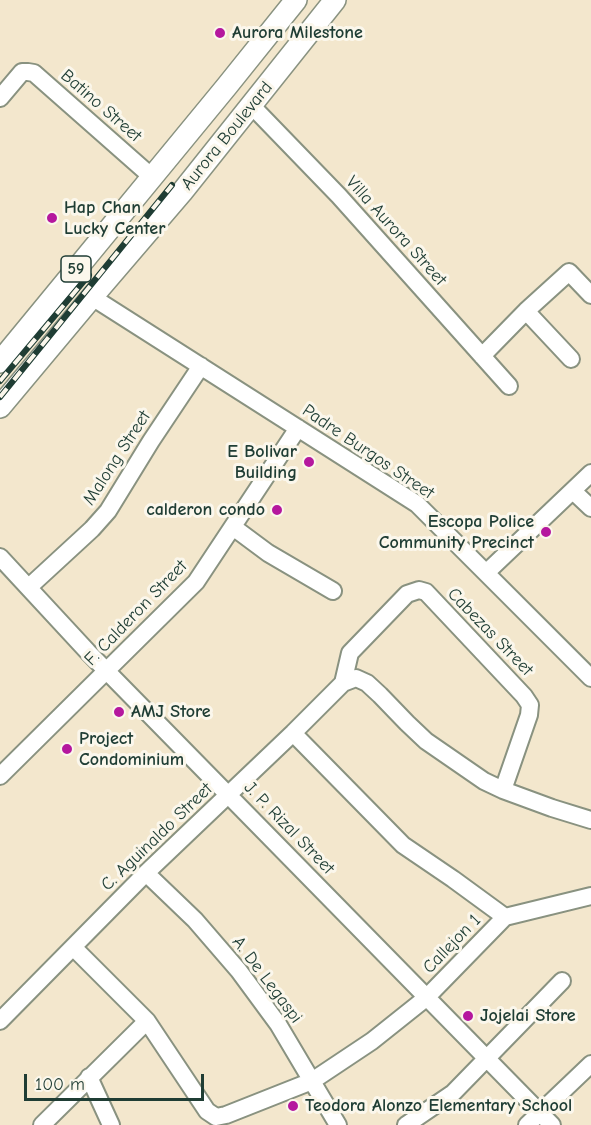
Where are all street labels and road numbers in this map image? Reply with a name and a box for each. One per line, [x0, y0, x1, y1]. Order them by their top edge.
street label: Batino Street [56, 65, 146, 147]
street label: Aurora Boulevard [177, 77, 277, 195]
street label: Villa Aurora Street [341, 172, 451, 290]
road number: 59 [61, 256, 91, 282]
street label: Padre Burgos Street [298, 400, 438, 504]
street label: Malong Street [78, 407, 156, 509]
street label: F. Calderon Street [80, 556, 192, 670]
street label: Cabezas Street [443, 583, 537, 681]
street label: J. P. Rizal Street [239, 777, 339, 879]
street label: C. Aguinaldo Street [97, 778, 217, 896]
street label: Callejon 1 [418, 910, 486, 978]
street label: A. De Legaspi [227, 932, 307, 1028]

